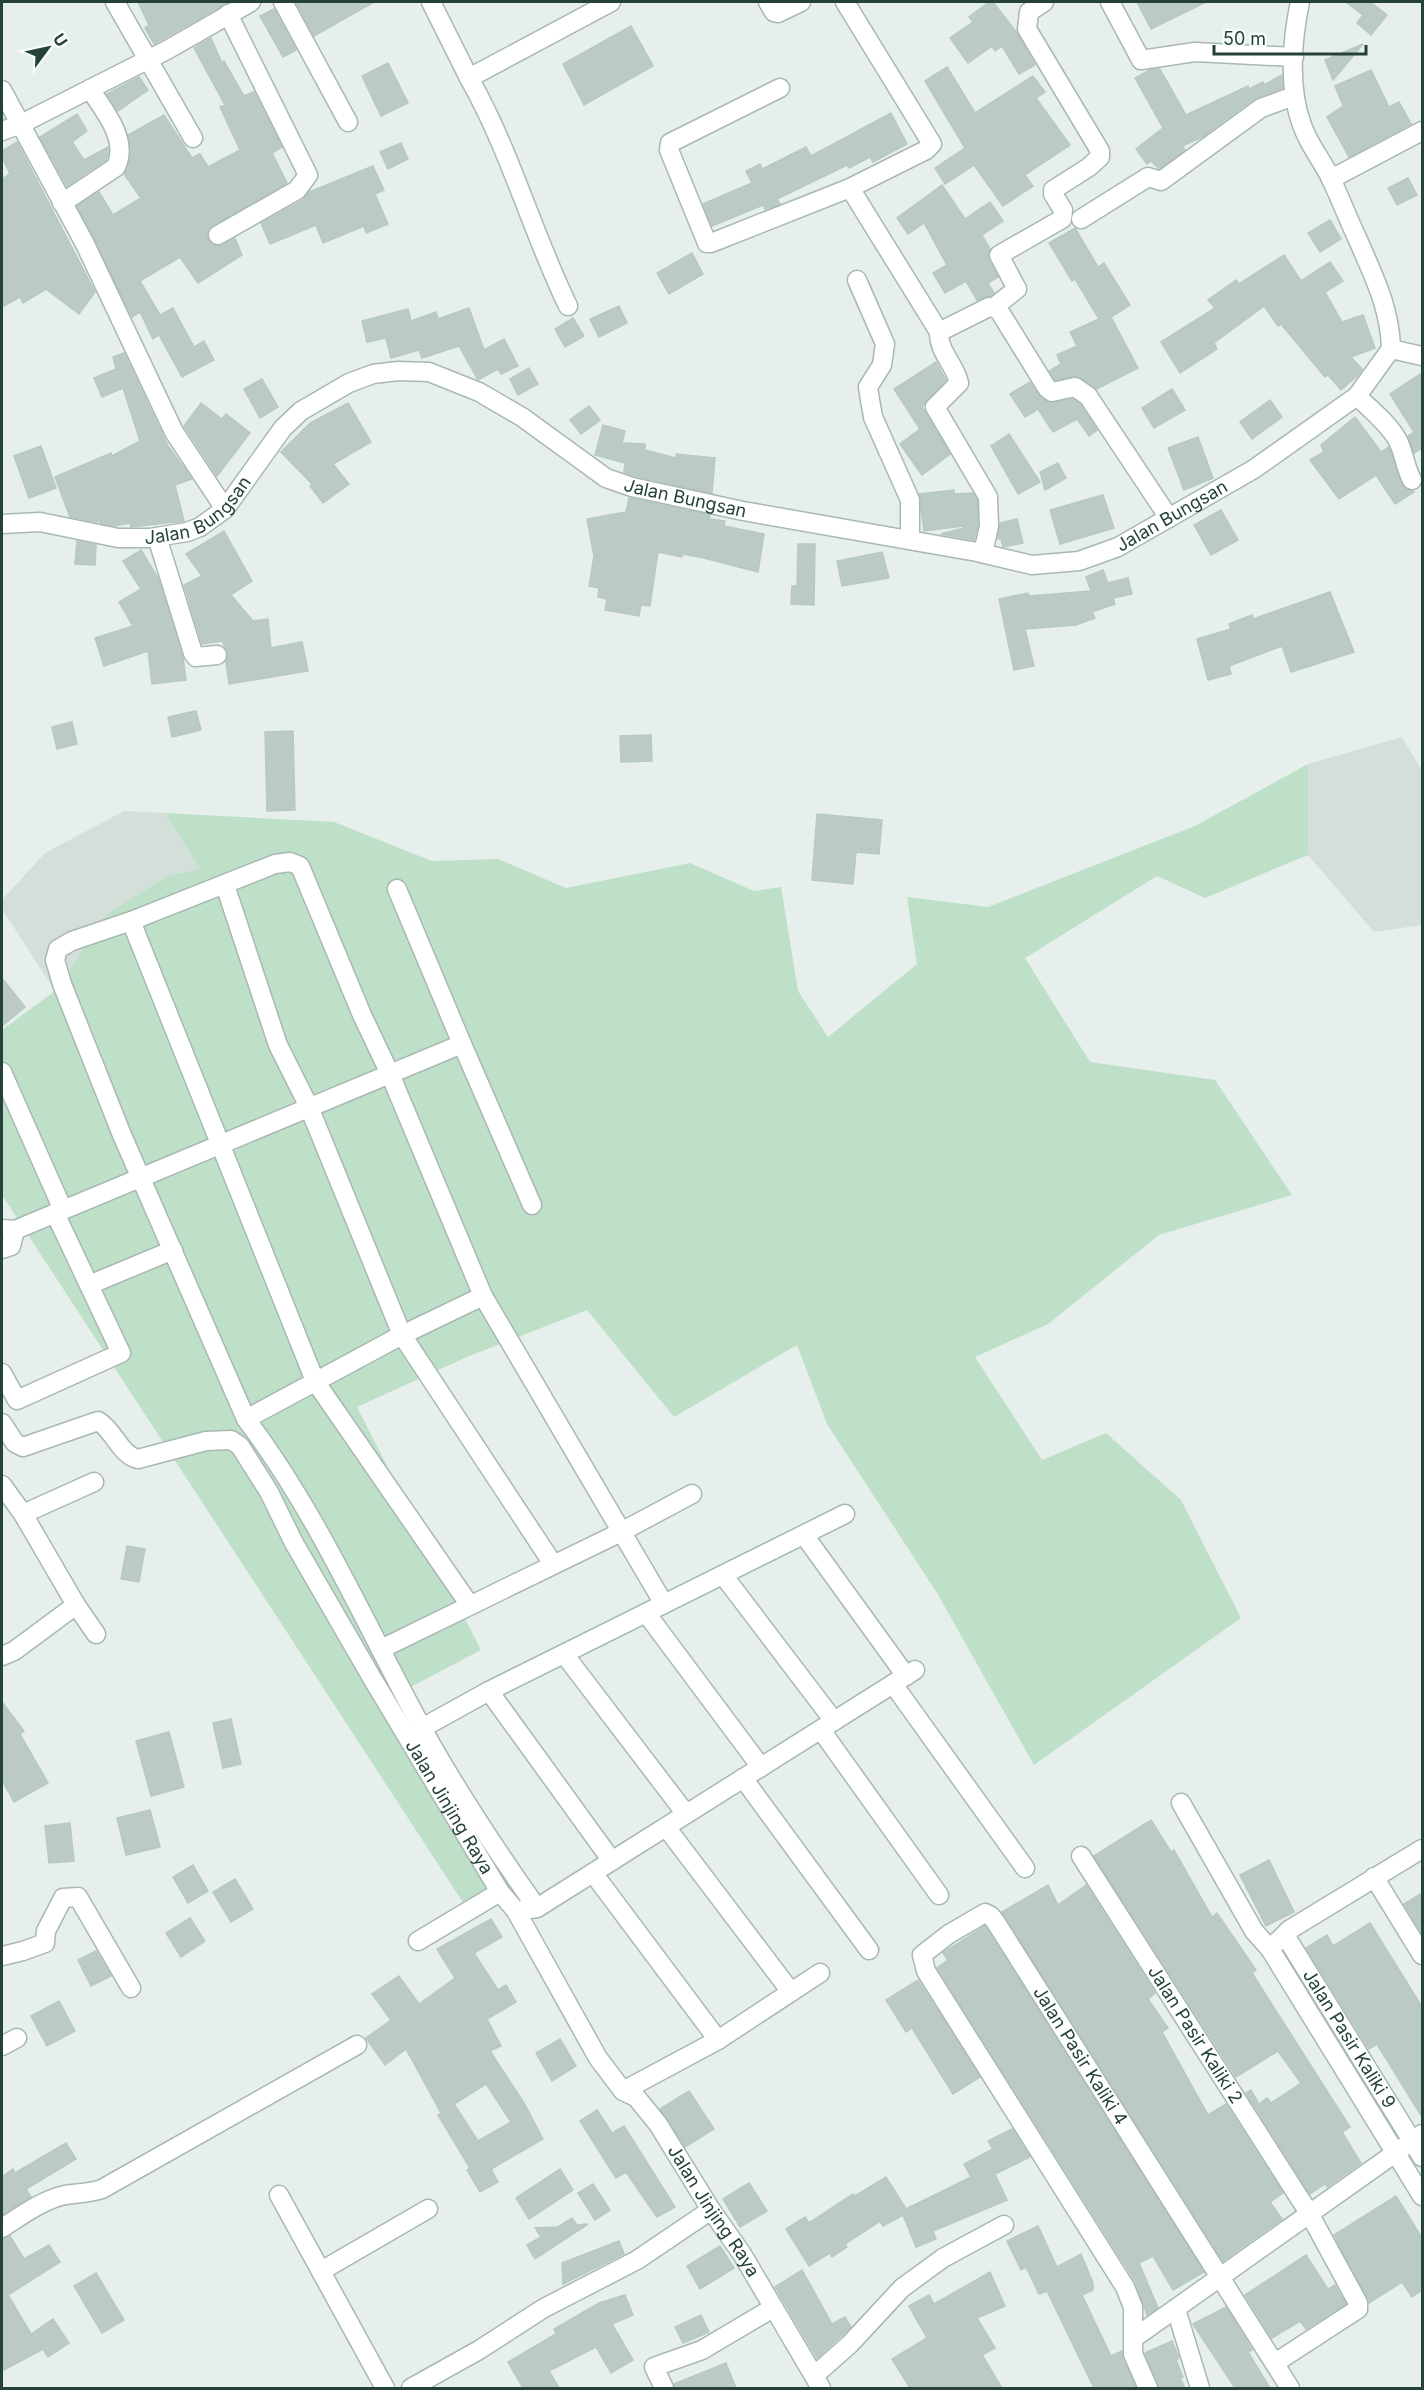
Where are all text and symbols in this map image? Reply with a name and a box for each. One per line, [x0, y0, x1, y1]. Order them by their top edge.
north arrow [18, 18, 78, 78]
scale bar [1214, 18, 1366, 56]
text: 50 m [1223, 28, 1266, 49]
text: U [49, 29, 72, 50]
street label: Jalan Bungsan [145, 472, 255, 548]
street label: Jalan Bungsan [621, 474, 749, 521]
street label: Jalan Bungsan [1112, 475, 1231, 556]
street label: Jalan Jinjing Raya [401, 1736, 498, 1878]
street label: Jalan Pasir Kaliki 2 [1144, 1962, 1247, 2107]
street label: Jalan Pasir Kaliki 9 [1299, 1965, 1400, 2112]
street label: Jalan Pasir Kaliki 4 [1029, 1982, 1132, 2129]
street label: Jalan Jinjing Raya [664, 2141, 764, 2281]

